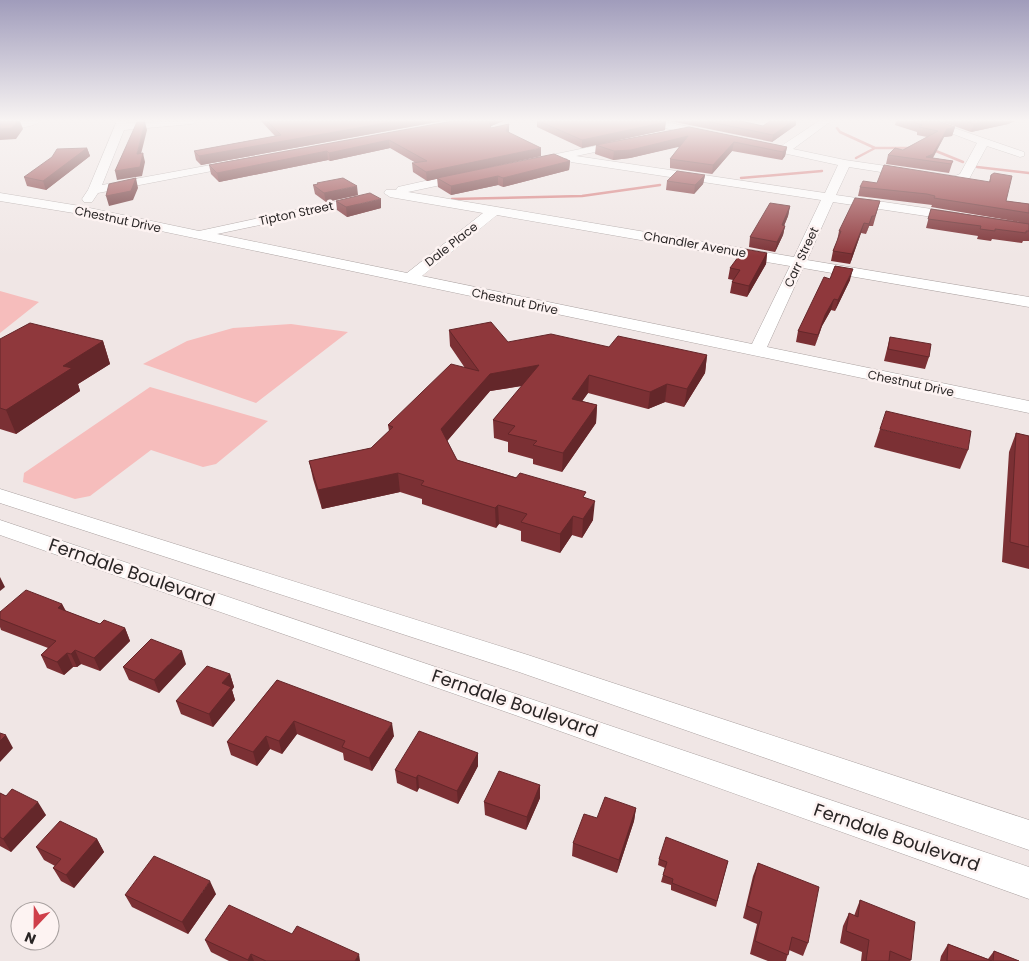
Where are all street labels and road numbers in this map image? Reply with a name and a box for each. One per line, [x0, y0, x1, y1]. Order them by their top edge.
street label: Tipton Street [257, 197, 335, 229]
street label: Chestnut Drive [73, 202, 163, 236]
street label: Dale Place [421, 218, 481, 270]
street label: Carr Street [780, 224, 822, 290]
street label: Chandler Avenue [642, 227, 748, 261]
street label: Chestnut Drive [470, 284, 560, 318]
street label: Chestnut Drive [866, 366, 956, 400]
street label: Ferndale Boulevard [46, 532, 218, 612]
street label: Ferndale Boulevard [429, 663, 601, 743]
street label: Ferndale Boulevard [811, 797, 983, 877]

